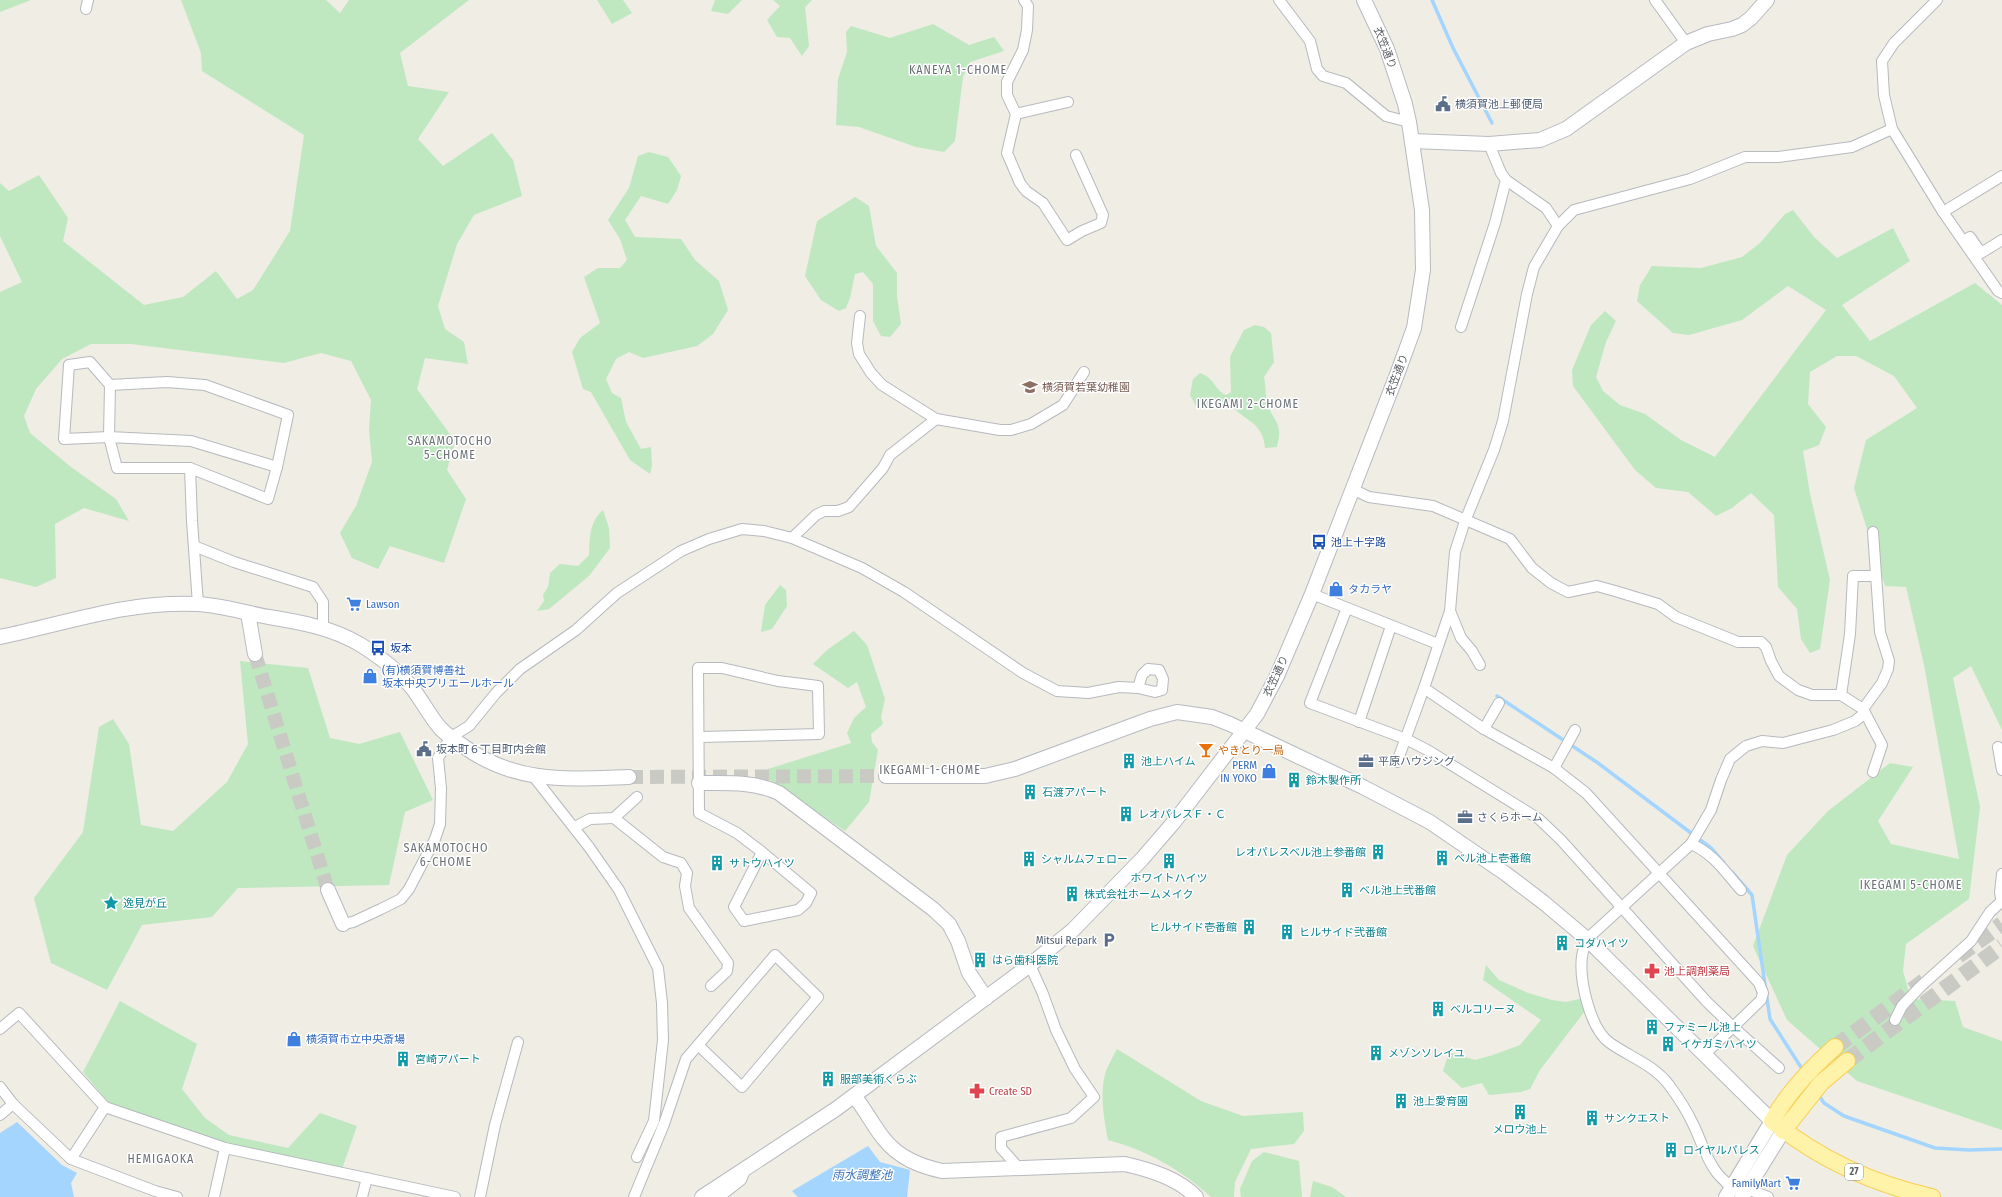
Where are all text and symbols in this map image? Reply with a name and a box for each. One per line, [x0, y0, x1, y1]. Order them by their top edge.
street label: 衣笠通り [1371, 25, 1399, 71]
district label: KANEYA 1-CHOME [909, 63, 1007, 77]
public building icon: 横須賀池上郵便局 [1434, 95, 1452, 113]
place label: 横須賀池上郵便局 [1455, 98, 1543, 111]
street label: 衣笠通り [1383, 352, 1411, 398]
school or university icon: 横須賀若葉幼稚園 [1021, 378, 1039, 396]
place label: 横須賀若葉幼稚園 [1042, 381, 1130, 394]
district label: IKEGAMI 2-CHOME [1197, 397, 1299, 411]
district label: SAKAMOTOCHO 5-CHOME [408, 434, 492, 462]
bus stop icon: 池上十字路 [1310, 533, 1328, 551]
place label: 池上十字路 [1331, 536, 1386, 549]
shop icon: タカラヤ [1327, 580, 1345, 598]
place label: タカラヤ [1348, 583, 1392, 596]
supermarket icon: Lawson [345, 595, 363, 613]
place label: Lawson [366, 598, 400, 611]
bus stop icon: 坂本 [369, 639, 387, 657]
place label: 坂本 [390, 642, 412, 655]
street label: 衣笠通り [1261, 653, 1291, 699]
place label: (有)横須賀博善社 坂本中央プリエールホール [382, 664, 514, 690]
shop icon: (有)横須賀博善社 坂本中央プリエールホール [361, 667, 379, 685]
public building icon: 坂本町６丁目町内会館 [415, 740, 433, 758]
bar icon: やきとり一鳥 [1197, 741, 1215, 759]
place label: 坂本町６丁目町内会館 [436, 743, 546, 756]
place label: やきとり一鳥 [1218, 744, 1284, 757]
building icon: 池上ハイム [1120, 752, 1138, 770]
office icon: 平原ハウジング [1357, 752, 1375, 770]
place label: 池上ハイム [1141, 755, 1196, 768]
place label: 平原ハウジング [1378, 755, 1455, 768]
place label: PERM IN YOKO [1220, 759, 1257, 785]
shop icon: PERM IN YOKO [1260, 762, 1278, 780]
district label: IKEGAMI 1-CHOME [879, 763, 981, 777]
building icon: 鈴木製作所 [1285, 771, 1303, 789]
place label: 鈴木製作所 [1306, 774, 1362, 787]
building icon: 石渡アパート [1021, 783, 1039, 801]
place label: 石渡アパート [1042, 786, 1108, 799]
building icon: レオパレスＦ・Ｃ [1117, 805, 1135, 823]
place label: レオパレスＦ・Ｃ [1138, 808, 1226, 821]
office icon: さくらホーム [1456, 808, 1474, 826]
place label: さくらホーム [1477, 811, 1543, 824]
district label: SAKAMOTOCHO 6-CHOME [404, 841, 488, 869]
building icon: レオパレスベル池上参番館 [1369, 843, 1387, 861]
place label: レオパレスベル池上参番館 [1235, 846, 1366, 859]
building icon: ベル池上壱番館 [1433, 849, 1451, 867]
building icon: シャルムフェロー [1020, 850, 1038, 868]
building icon: ホワイトハイツ [1160, 852, 1178, 870]
place label: ベル池上壱番館 [1454, 852, 1531, 865]
place label: シャルムフェロー [1041, 853, 1128, 866]
building icon: サトウハイツ [708, 854, 726, 872]
place label: サトウハイツ [729, 857, 795, 870]
place label: ホワイトハイツ [1131, 872, 1207, 885]
district label: IKEGAMI 5-CHOME [1860, 878, 1962, 892]
building icon: ベル池上弐番館 [1338, 881, 1356, 899]
place label: ベル池上弐番館 [1359, 884, 1436, 897]
building icon: 株式会社ホームメイク [1063, 885, 1081, 903]
place label: 株式会社ホームメイク [1084, 888, 1193, 901]
place icon: 逸見が丘 [102, 894, 120, 912]
place label: 逸見が丘 [123, 897, 167, 910]
building icon: ヒルサイド壱番館 [1240, 918, 1258, 936]
place label: ヒルサイド壱番館 [1149, 921, 1237, 934]
building icon: ヒルサイド弐番館 [1278, 923, 1296, 941]
place label: ヒルサイド弐番館 [1299, 926, 1387, 939]
parking icon: Mitsui Repark [1100, 931, 1118, 949]
place label: Mitsui Repark [1036, 934, 1098, 947]
building icon: コダハイツ [1553, 934, 1571, 952]
place label: コダハイツ [1574, 937, 1629, 950]
building icon: はら歯科医院 [971, 951, 989, 969]
place label: はら歯科医院 [992, 954, 1058, 967]
pharmacy icon: 池上調剤薬局 [1643, 962, 1661, 980]
place label: 池上調剤薬局 [1664, 965, 1730, 978]
building icon: ベルコリーヌ [1429, 1000, 1447, 1018]
place label: ベルコリーヌ [1450, 1003, 1516, 1016]
building icon: ファミール池上 [1643, 1018, 1661, 1036]
place label: ファミール池上 [1664, 1021, 1741, 1034]
shop icon: 横須賀市立中央斎場 [285, 1030, 303, 1048]
place label: 横須賀市立中央斎場 [306, 1033, 405, 1046]
building icon: イケガミハイツ [1659, 1035, 1677, 1053]
place label: イケガミハイツ [1680, 1038, 1757, 1051]
building icon: メゾンソレイユ [1367, 1044, 1385, 1062]
place label: メゾンソレイユ [1388, 1047, 1465, 1060]
building icon: 宮崎アパート [394, 1050, 412, 1068]
place label: 宮崎アパート [415, 1053, 481, 1066]
building icon: 服部美術くらぶ [819, 1070, 837, 1088]
place label: 服部美術くらぶ [840, 1073, 917, 1086]
pharmacy icon: Create SD [968, 1082, 986, 1100]
place label: Create SD [989, 1085, 1032, 1098]
building icon: 池上愛育園 [1392, 1092, 1410, 1110]
place label: 池上愛育園 [1413, 1095, 1468, 1108]
building icon: メロウ池上 [1511, 1103, 1529, 1121]
building icon: サンクエスト [1583, 1109, 1601, 1127]
place label: サンクエスト [1604, 1112, 1670, 1125]
place label: メロウ池上 [1493, 1123, 1548, 1136]
building icon: ロイヤルパレス [1662, 1141, 1680, 1159]
place label: ロイヤルパレス [1683, 1144, 1760, 1157]
district label: HEMIGAOKA [128, 1152, 194, 1166]
road number: 27 [1845, 1164, 1863, 1180]
water label: 雨水調整池 [832, 1168, 893, 1182]
supermarket icon: FamilyMart [1784, 1174, 1802, 1192]
place label: FamilyMart [1732, 1177, 1781, 1190]

